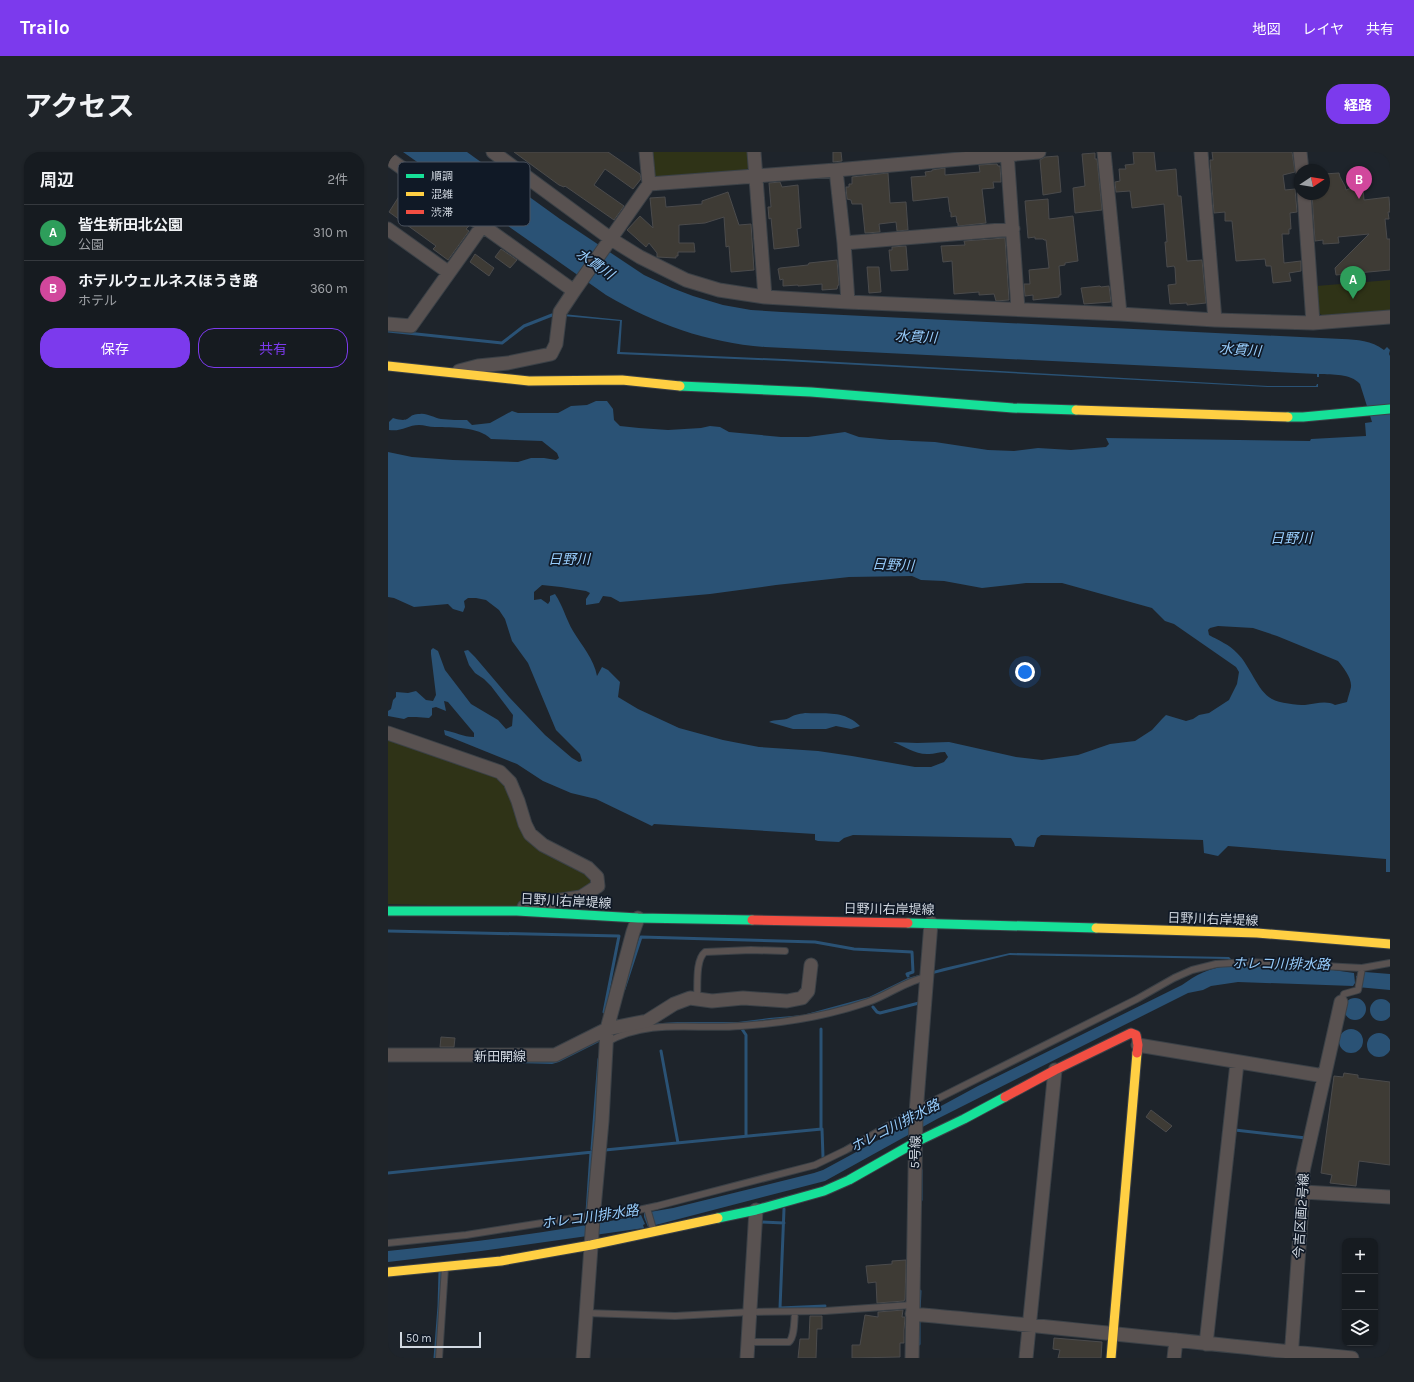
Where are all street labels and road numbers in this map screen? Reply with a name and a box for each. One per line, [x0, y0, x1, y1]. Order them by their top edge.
street label: 日野川右岸堤線 [520, 891, 612, 911]
street label: 日野川右岸堤線 [843, 901, 935, 917]
street label: 日野川右岸堤線 [1167, 910, 1259, 928]
street label: 新田開線 [474, 1049, 526, 1064]
street label: 5号線 [907, 1135, 923, 1169]
street label: 今吉区画2号線 [1291, 1173, 1311, 1259]

